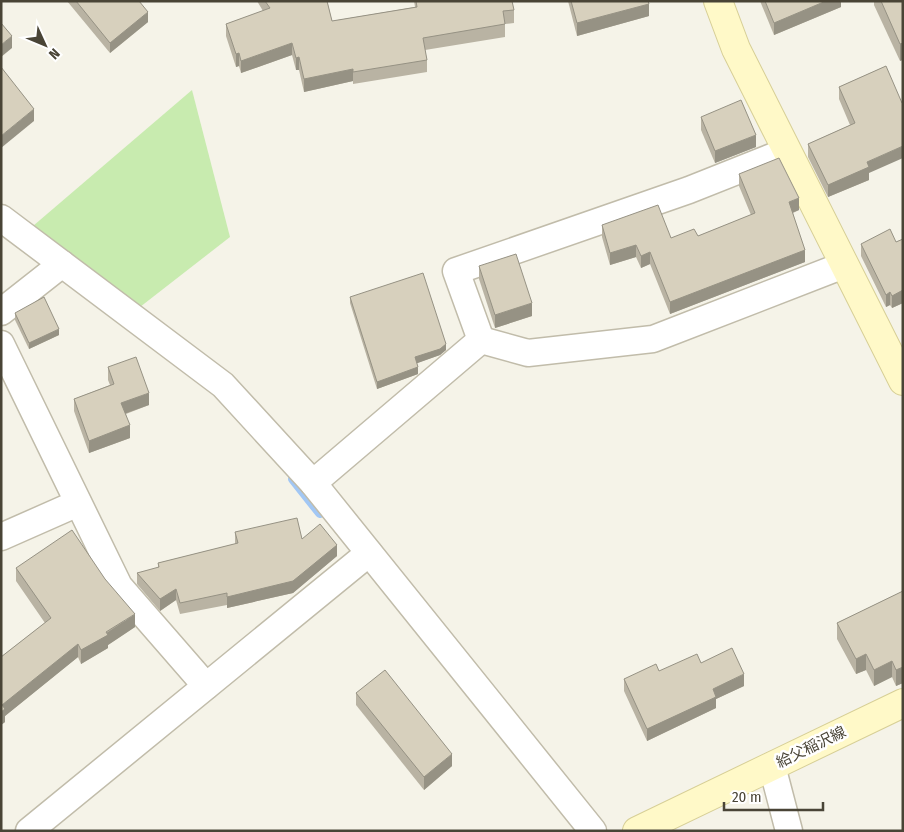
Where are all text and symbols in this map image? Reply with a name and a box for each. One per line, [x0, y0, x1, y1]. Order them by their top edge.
north arrow [20, 20, 70, 70]
text: N [45, 45, 63, 63]
street label: 給父稲沢線 [773, 722, 849, 772]
scale bar [724, 780, 823, 812]
text: 20 m [732, 788, 762, 806]

